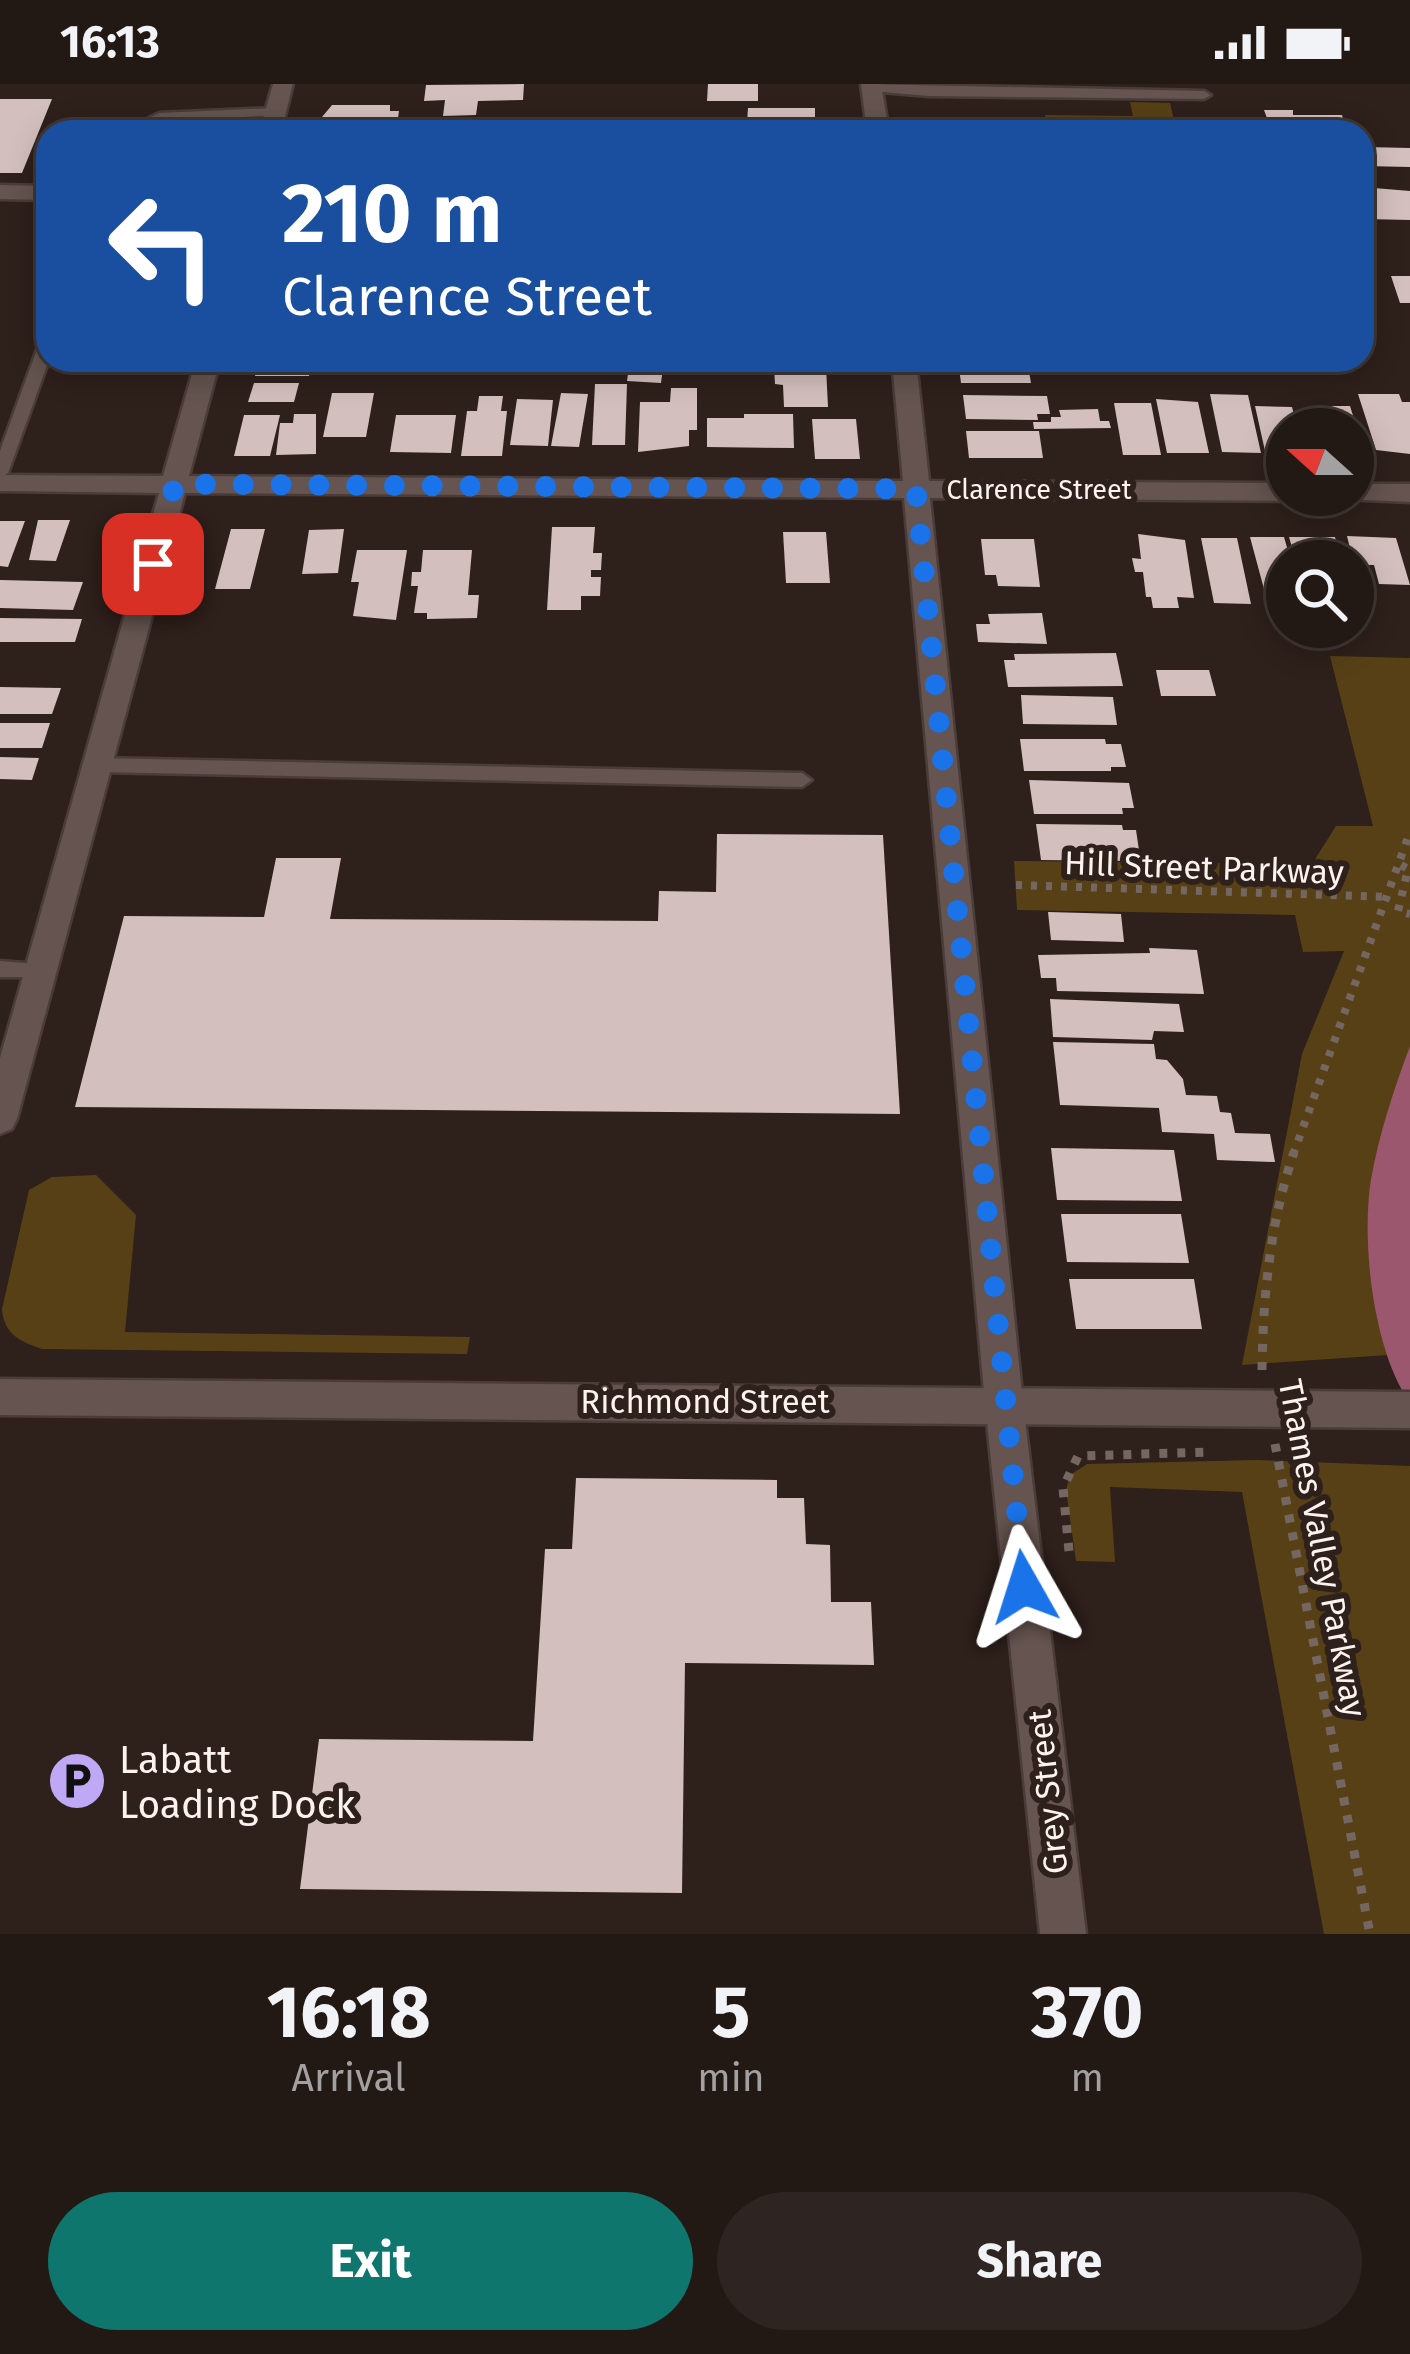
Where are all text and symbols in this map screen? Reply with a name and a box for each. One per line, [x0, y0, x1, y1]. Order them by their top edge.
text: 16:13 [60, 15, 160, 69]
text: 210 m [282, 163, 503, 264]
icon: left [84, 168, 240, 324]
text: Clarence Street [282, 265, 652, 329]
north arrow [1266, 408, 1374, 516]
map controls [1266, 408, 1374, 648]
street label: Clarence Street [947, 474, 1132, 506]
pin [102, 513, 204, 615]
icon: arrive [120, 531, 186, 597]
button: search [1266, 540, 1374, 648]
street label: Hill Street Parkway [1063, 843, 1345, 893]
street label: Thames Valley Parkway [1270, 1376, 1374, 1721]
street label: Richmond Street [580, 1382, 830, 1422]
position arrow [961, 1524, 1087, 1650]
street label: Grey Street [1019, 1708, 1077, 1876]
place label: Labatt Loading Dock [119, 1737, 355, 1828]
parking icon: Labatt Loading Dock [46, 1750, 108, 1812]
text: 16:18 [267, 1970, 431, 2056]
text: 5 [712, 1970, 750, 2056]
text: 370 [1031, 1970, 1143, 2056]
text: Arrival [292, 2055, 406, 2101]
text: min [697, 2055, 765, 2101]
text: m [1071, 2055, 1104, 2101]
button: Exit [48, 2192, 693, 2330]
button: Share [717, 2192, 1362, 2330]

